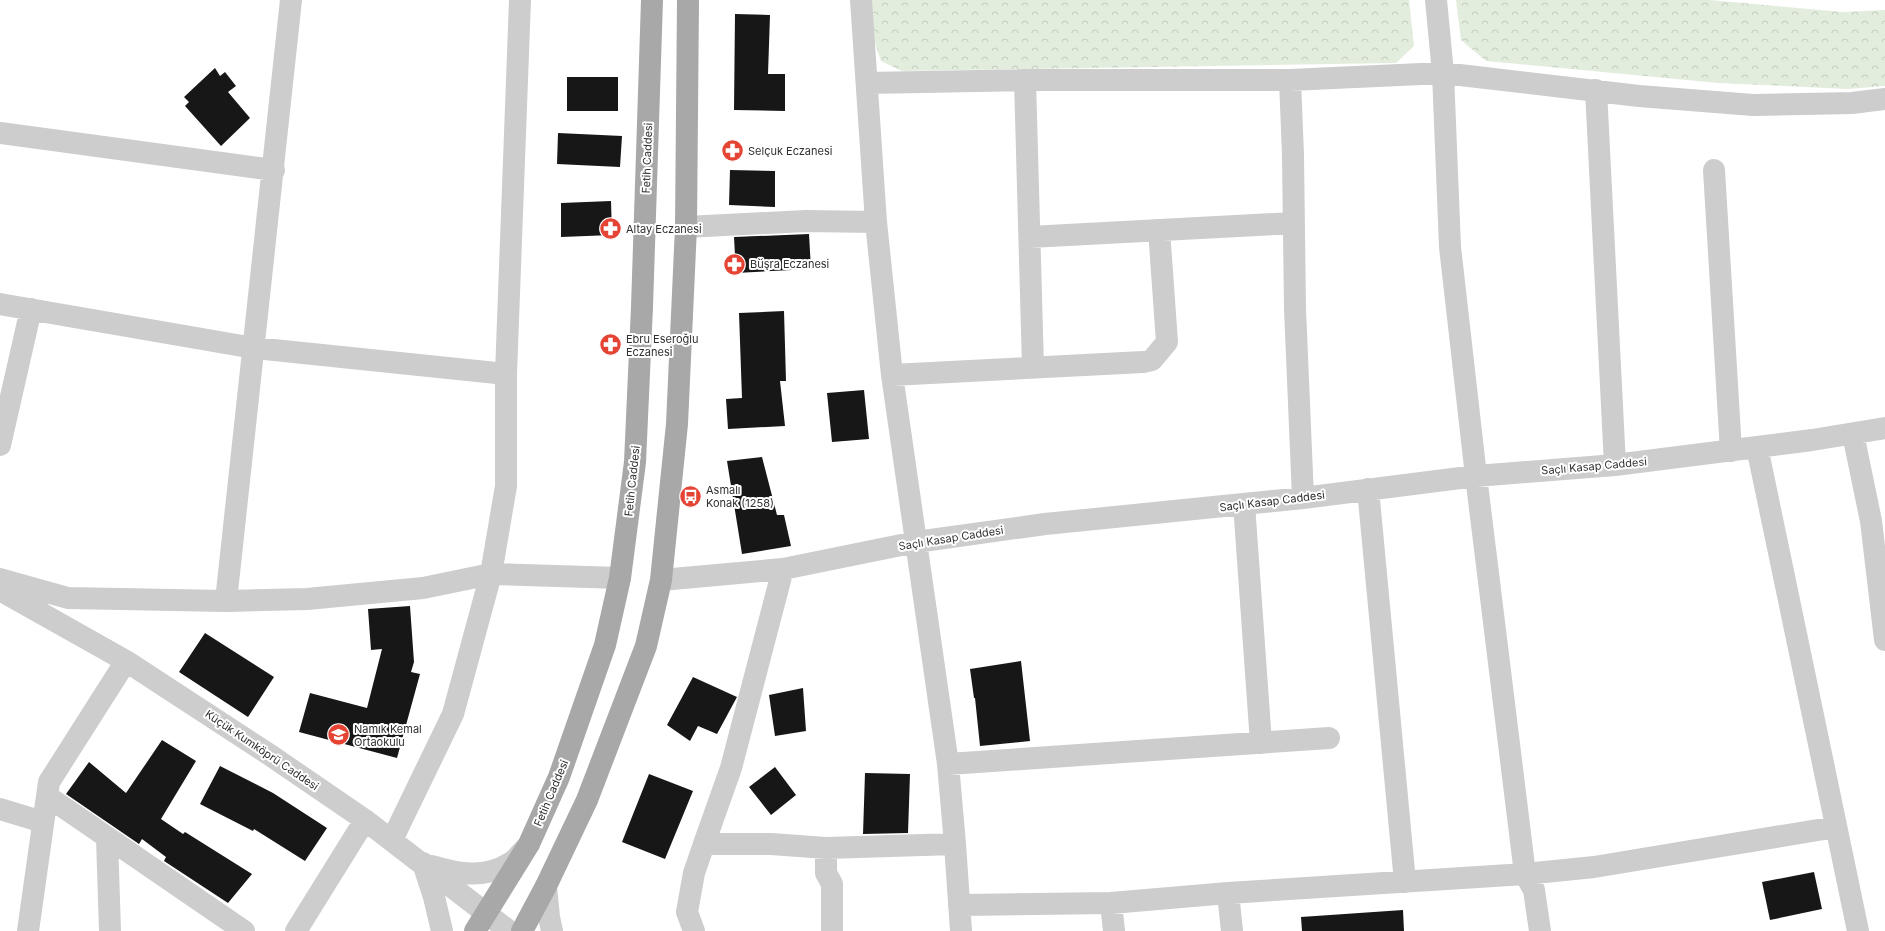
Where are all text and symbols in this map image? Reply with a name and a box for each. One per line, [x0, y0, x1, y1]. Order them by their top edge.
street label: Fetih Caddesi [639, 122, 655, 194]
pharmacy icon: Selçuk Eczanesi [720, 138, 746, 164]
place label: Selçuk Eczanesi [748, 144, 832, 158]
pharmacy icon: Altay Eczanesi [597, 216, 623, 242]
place label: Altay Eczanesi [626, 222, 702, 236]
pharmacy icon: Büşra Eczanesi [722, 251, 748, 277]
place label: Büşra Eczanesi [750, 257, 829, 271]
pharmacy icon: Ebru Eseroğlu Eczanesi [598, 332, 624, 358]
place label: Ebru Eseroğlu Eczanesi [626, 332, 698, 359]
street label: Fetih Caddesi [621, 445, 643, 517]
street label: Saçlı Kasap Caddesi [1541, 454, 1647, 478]
bus stop icon: Asmalı Konak (1258) [677, 483, 703, 509]
place label: Asmalı Konak (1258) [706, 483, 774, 510]
street label: Saçlı Kasap Caddesi [1219, 488, 1325, 514]
street label: Saçlı Kasap Caddesi [898, 523, 1004, 553]
street label: Küçük Kumköprü Caddesi [203, 707, 321, 793]
school or university icon: Namık Kemal Ortaokulu [325, 722, 351, 748]
place label: Namık Kemal Ortaokulu [354, 722, 422, 749]
street label: Fetih Caddesi [531, 758, 571, 828]

